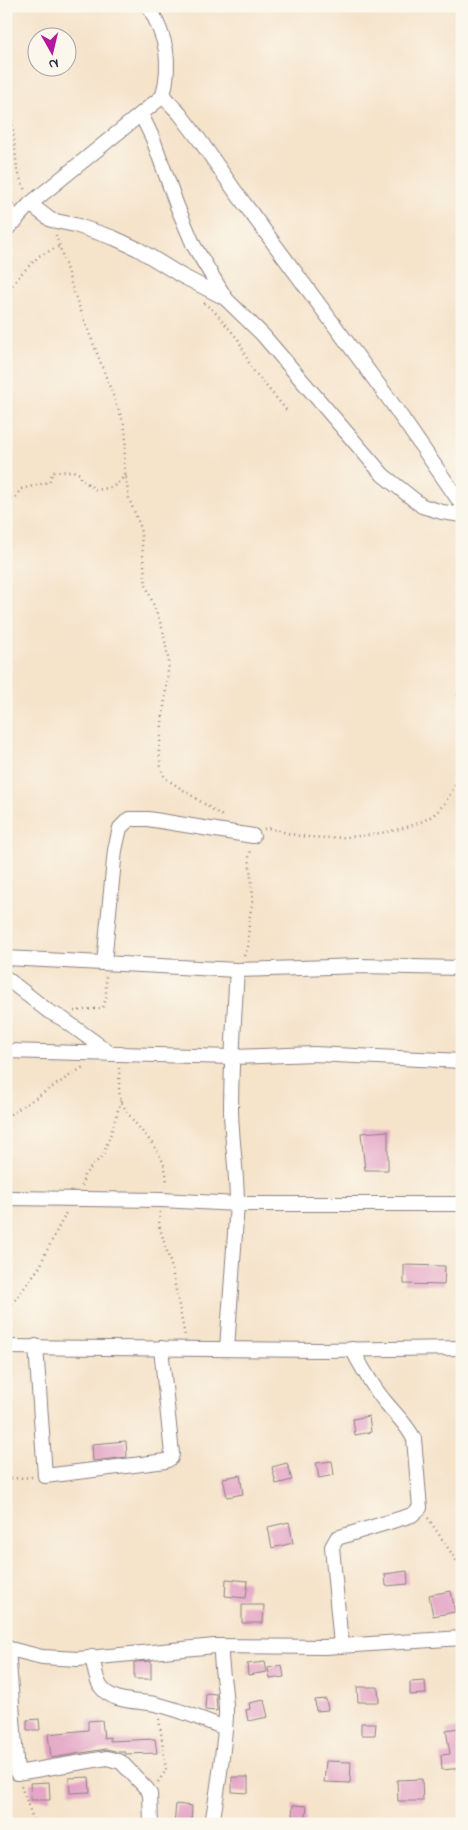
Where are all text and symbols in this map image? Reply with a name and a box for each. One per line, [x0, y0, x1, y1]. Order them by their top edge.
north arrow [28, 28, 78, 78]
text: N [47, 52, 60, 74]

